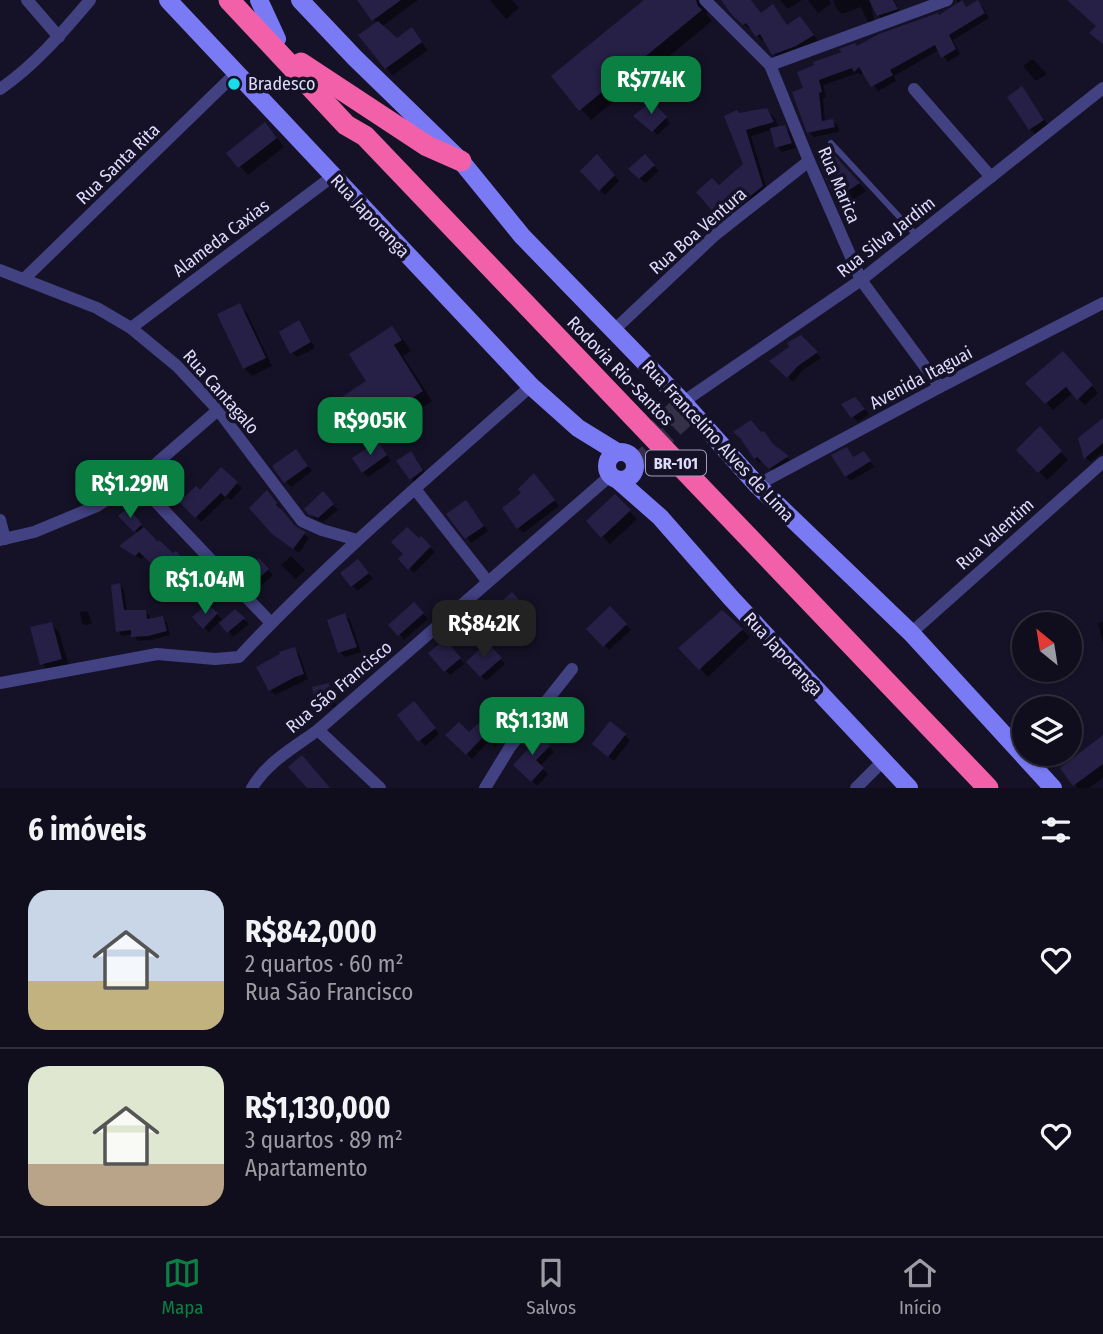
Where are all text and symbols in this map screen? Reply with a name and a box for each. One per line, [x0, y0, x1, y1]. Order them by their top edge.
pin: R$774K [594, 57, 708, 116]
text: R$774K [617, 65, 685, 93]
place label: Bradesco [248, 73, 315, 95]
marker: Bradesco [226, 76, 242, 92]
street label: Rua Santa Rita [72, 119, 164, 209]
street label: Rua Marica [813, 143, 865, 227]
street label: Rua Japoranga [326, 170, 414, 262]
street label: Rua Boa Ventura [645, 183, 751, 279]
street label: Rua Silva Jardim [832, 192, 940, 282]
street label: Alameda Caxias [168, 194, 274, 281]
street label: Rodovia Rio-Santos [562, 312, 678, 430]
street label: Avenida Itaguai [866, 342, 976, 414]
street label: Rua Cantagalo [178, 345, 264, 439]
street label: Rua Francelino Alves de Lima [637, 356, 799, 527]
pin: R$905K [313, 398, 427, 457]
text: R$905K [334, 406, 406, 434]
road number: BR-101 [646, 450, 706, 476]
pin: R$1.29M [65, 461, 195, 520]
text: R$1.29M [91, 469, 169, 497]
street label: Rua Valentim [952, 493, 1038, 575]
pin: R$1.04M [140, 556, 270, 616]
text: R$1.04M [166, 565, 244, 593]
pin: R$842K [427, 600, 541, 660]
street label: Rua Japoranga [739, 608, 827, 700]
text: R$842K [448, 609, 520, 637]
north arrow [1012, 612, 1082, 682]
map controls [1012, 612, 1082, 766]
street label: Rua São Francisco [281, 636, 397, 738]
button: layers [1012, 696, 1082, 766]
pin: R$1.13M [467, 698, 597, 757]
text: R$1.13M [495, 706, 569, 734]
icon: filters [1037, 811, 1075, 849]
text: 6 imóveis [28, 812, 146, 848]
text: R$842,000 [245, 914, 377, 950]
icon: home [84, 918, 168, 1002]
icon: heart [1037, 941, 1075, 979]
text: 2 quartos · 60 m² [245, 950, 404, 978]
text: Rua São Francisco [245, 978, 413, 1006]
text: R$1,130,000 [245, 1090, 391, 1126]
icon: home [84, 1094, 168, 1178]
icon: heart [1037, 1117, 1075, 1155]
text: 3 quartos · 89 m² [245, 1126, 403, 1154]
text: Apartamento [245, 1154, 368, 1182]
tab: Mapa [161, 1254, 203, 1319]
tab: Salvos [526, 1254, 576, 1319]
tab: Início [899, 1254, 942, 1319]

